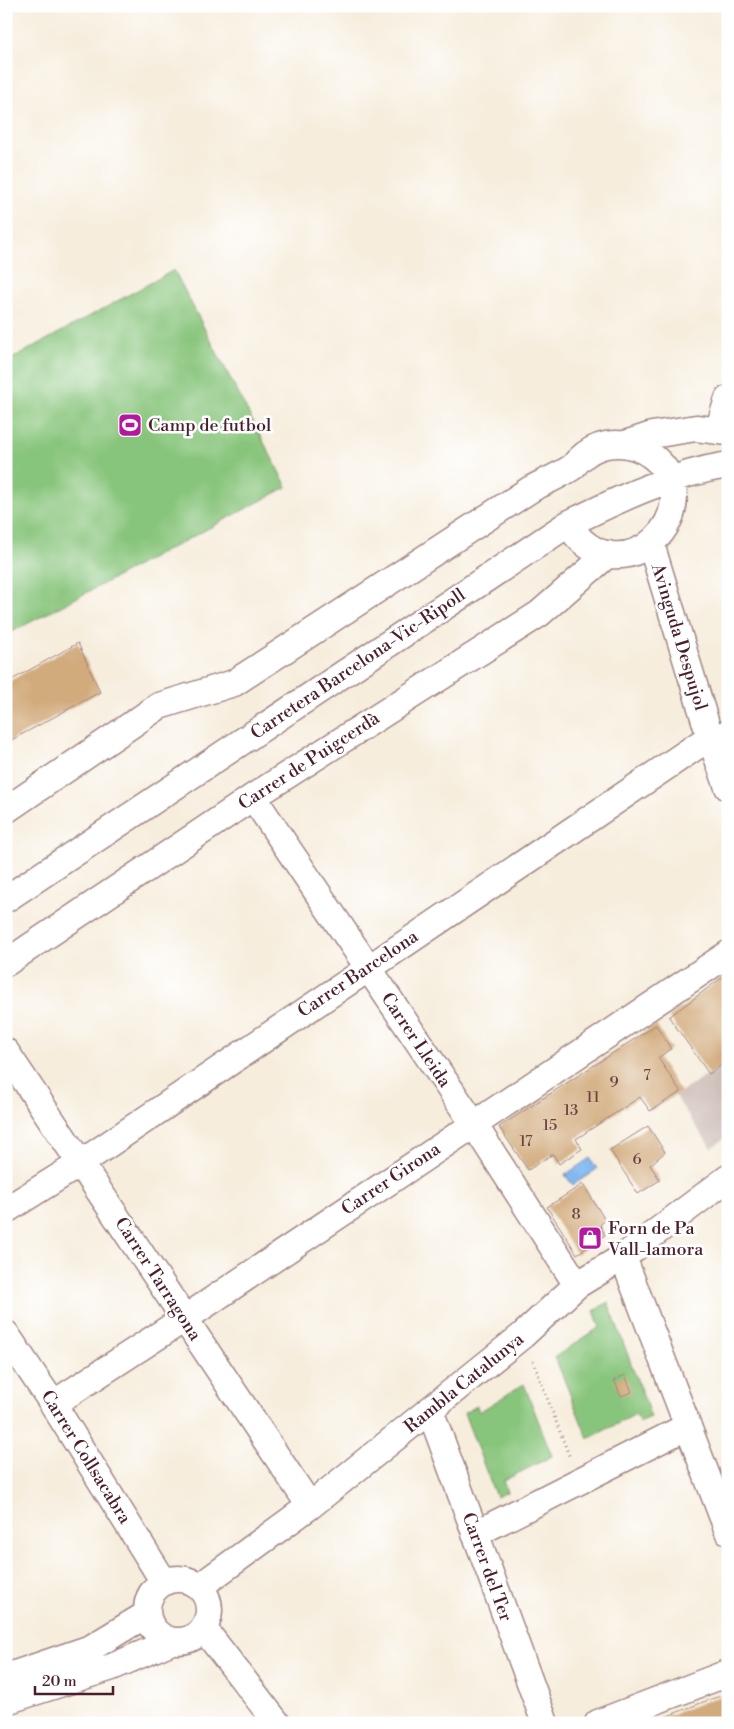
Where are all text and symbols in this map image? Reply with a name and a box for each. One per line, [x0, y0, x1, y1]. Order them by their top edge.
sports icon: Camp de futbol [117, 412, 143, 438]
place label: Camp de futbol [148, 414, 272, 437]
street label: Avinguda Despujol [645, 560, 713, 714]
street label: Carretera Barcelona-Vic-Ripoll [246, 583, 470, 745]
street label: Carrer de Puigcerdà [234, 706, 385, 815]
street label: Carrer Barcelona [293, 925, 423, 1023]
street label: Carrer Lleida [376, 988, 457, 1093]
house number: 7 [643, 1066, 651, 1085]
house number: 9 [609, 1073, 619, 1092]
house number: 11 [586, 1088, 600, 1107]
house number: 13 [564, 1101, 578, 1120]
house number: 15 [543, 1116, 557, 1135]
house number: 17 [519, 1132, 533, 1151]
street label: Carrer Girona [337, 1137, 446, 1221]
house number: 6 [632, 1150, 642, 1169]
house number: 8 [571, 1205, 581, 1224]
street label: Carrer Tarragona [109, 1213, 207, 1346]
place label: Forn de Pa Vall-lamora [607, 1217, 704, 1261]
shop icon: Forn de Pa Vall-lamora [577, 1225, 603, 1251]
street label: Rambla Catalunya [400, 1327, 529, 1438]
street label: Carrer Collsacabra [36, 1386, 137, 1529]
street label: Carrer del Ter [457, 1509, 517, 1625]
scale bar [35, 1664, 112, 1696]
text: 20 m [42, 1672, 77, 1691]

